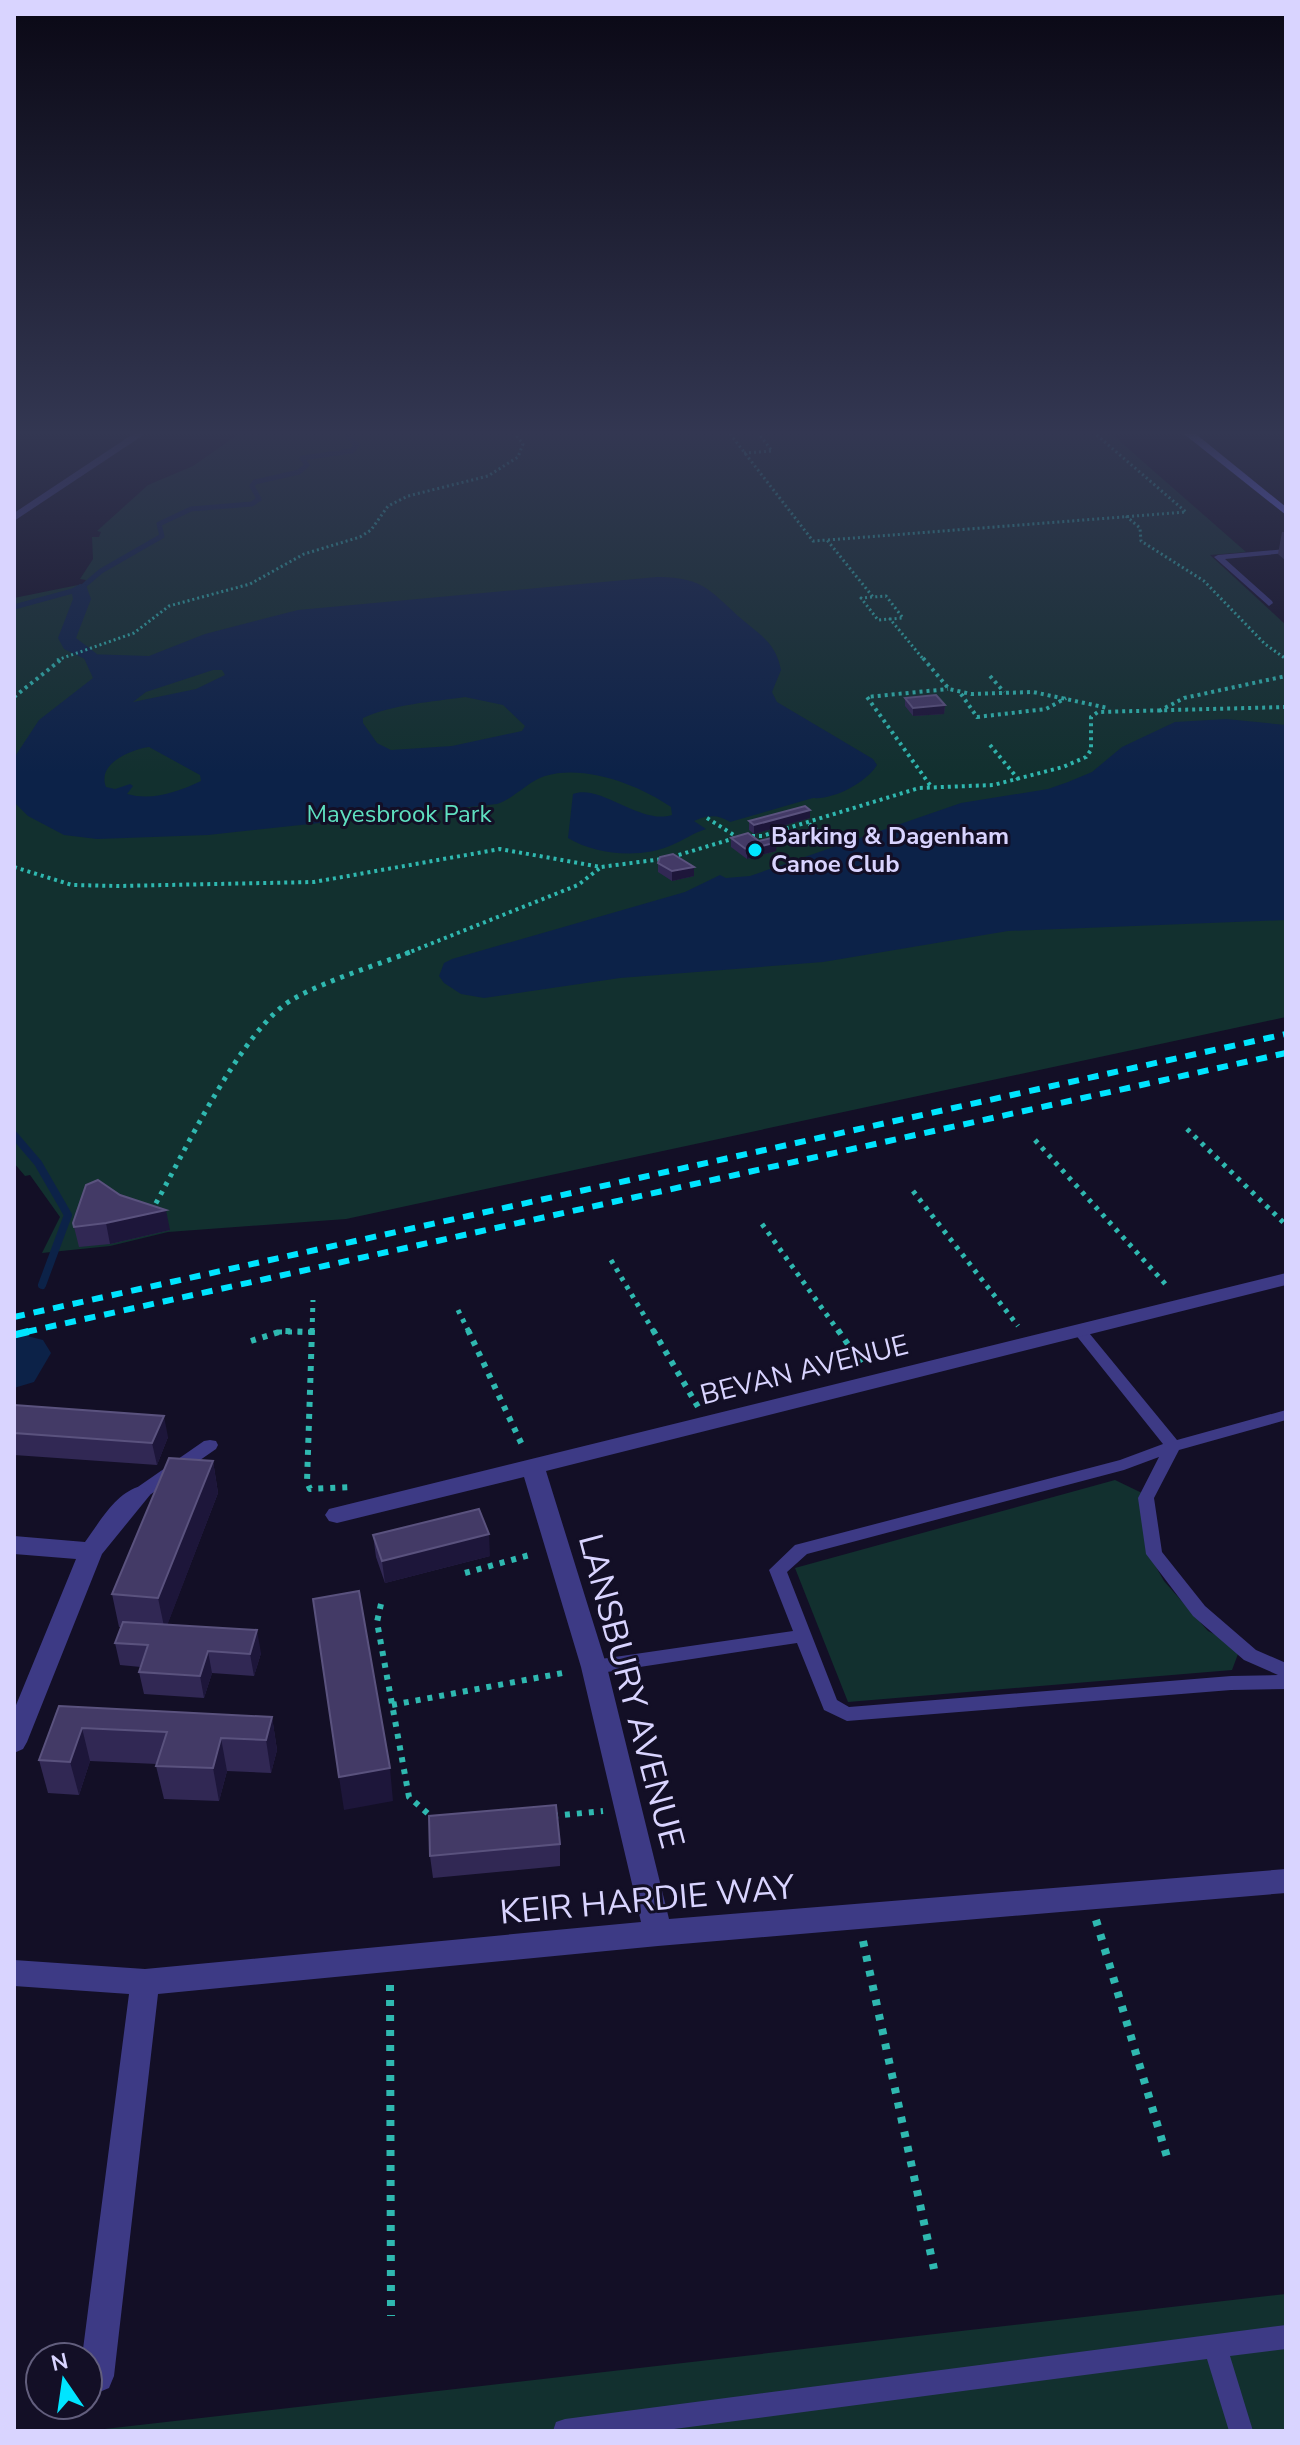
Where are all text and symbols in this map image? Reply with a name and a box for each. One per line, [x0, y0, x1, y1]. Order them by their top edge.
park label: Mayesbrook Park [307, 798, 492, 830]
place label: Barking & Dagenham Canoe Club [771, 820, 1009, 880]
marker: Barking & Dagenham Canoe Club [746, 841, 764, 859]
street label: BEVAN AVENUE [696, 1326, 912, 1414]
street label: LANSBURY AVENUE [567, 1529, 695, 1854]
street label: KEIR HARDIE WAY [498, 1864, 797, 1936]
north arrow [24, 2341, 104, 2421]
text: N [48, 2346, 71, 2379]

